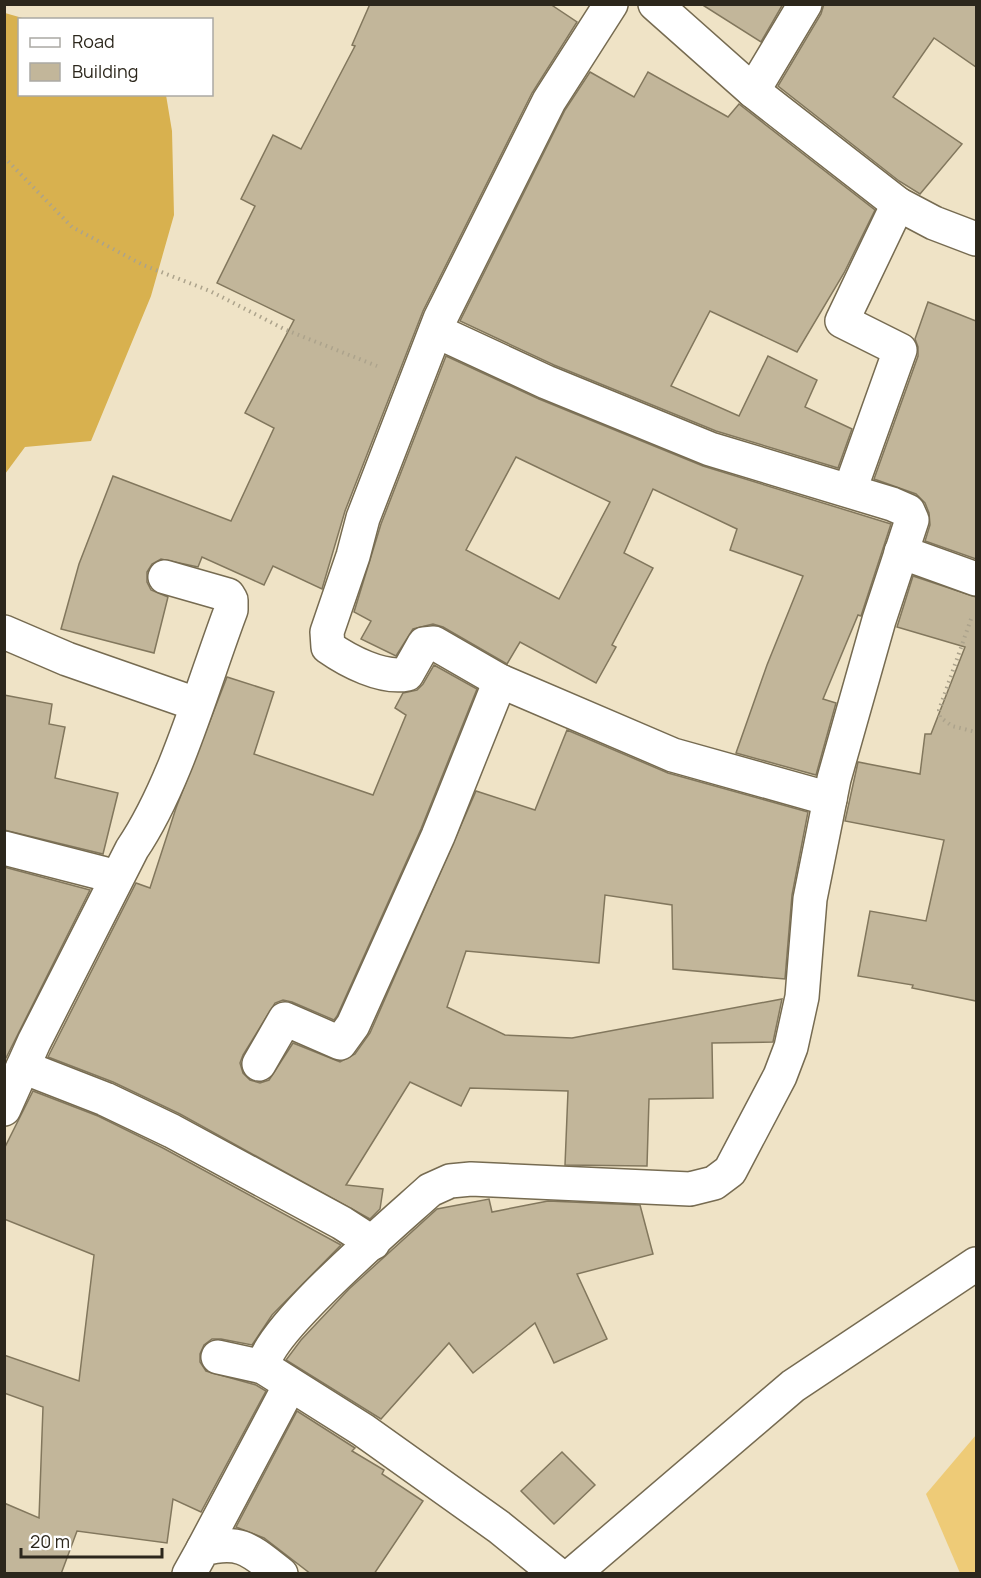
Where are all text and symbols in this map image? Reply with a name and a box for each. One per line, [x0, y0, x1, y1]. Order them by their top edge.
legend [18, 18, 213, 96]
text: Road [72, 29, 115, 53]
text: Building [72, 59, 138, 83]
scale bar [21, 1521, 162, 1559]
text: 20 m [30, 1529, 70, 1553]

